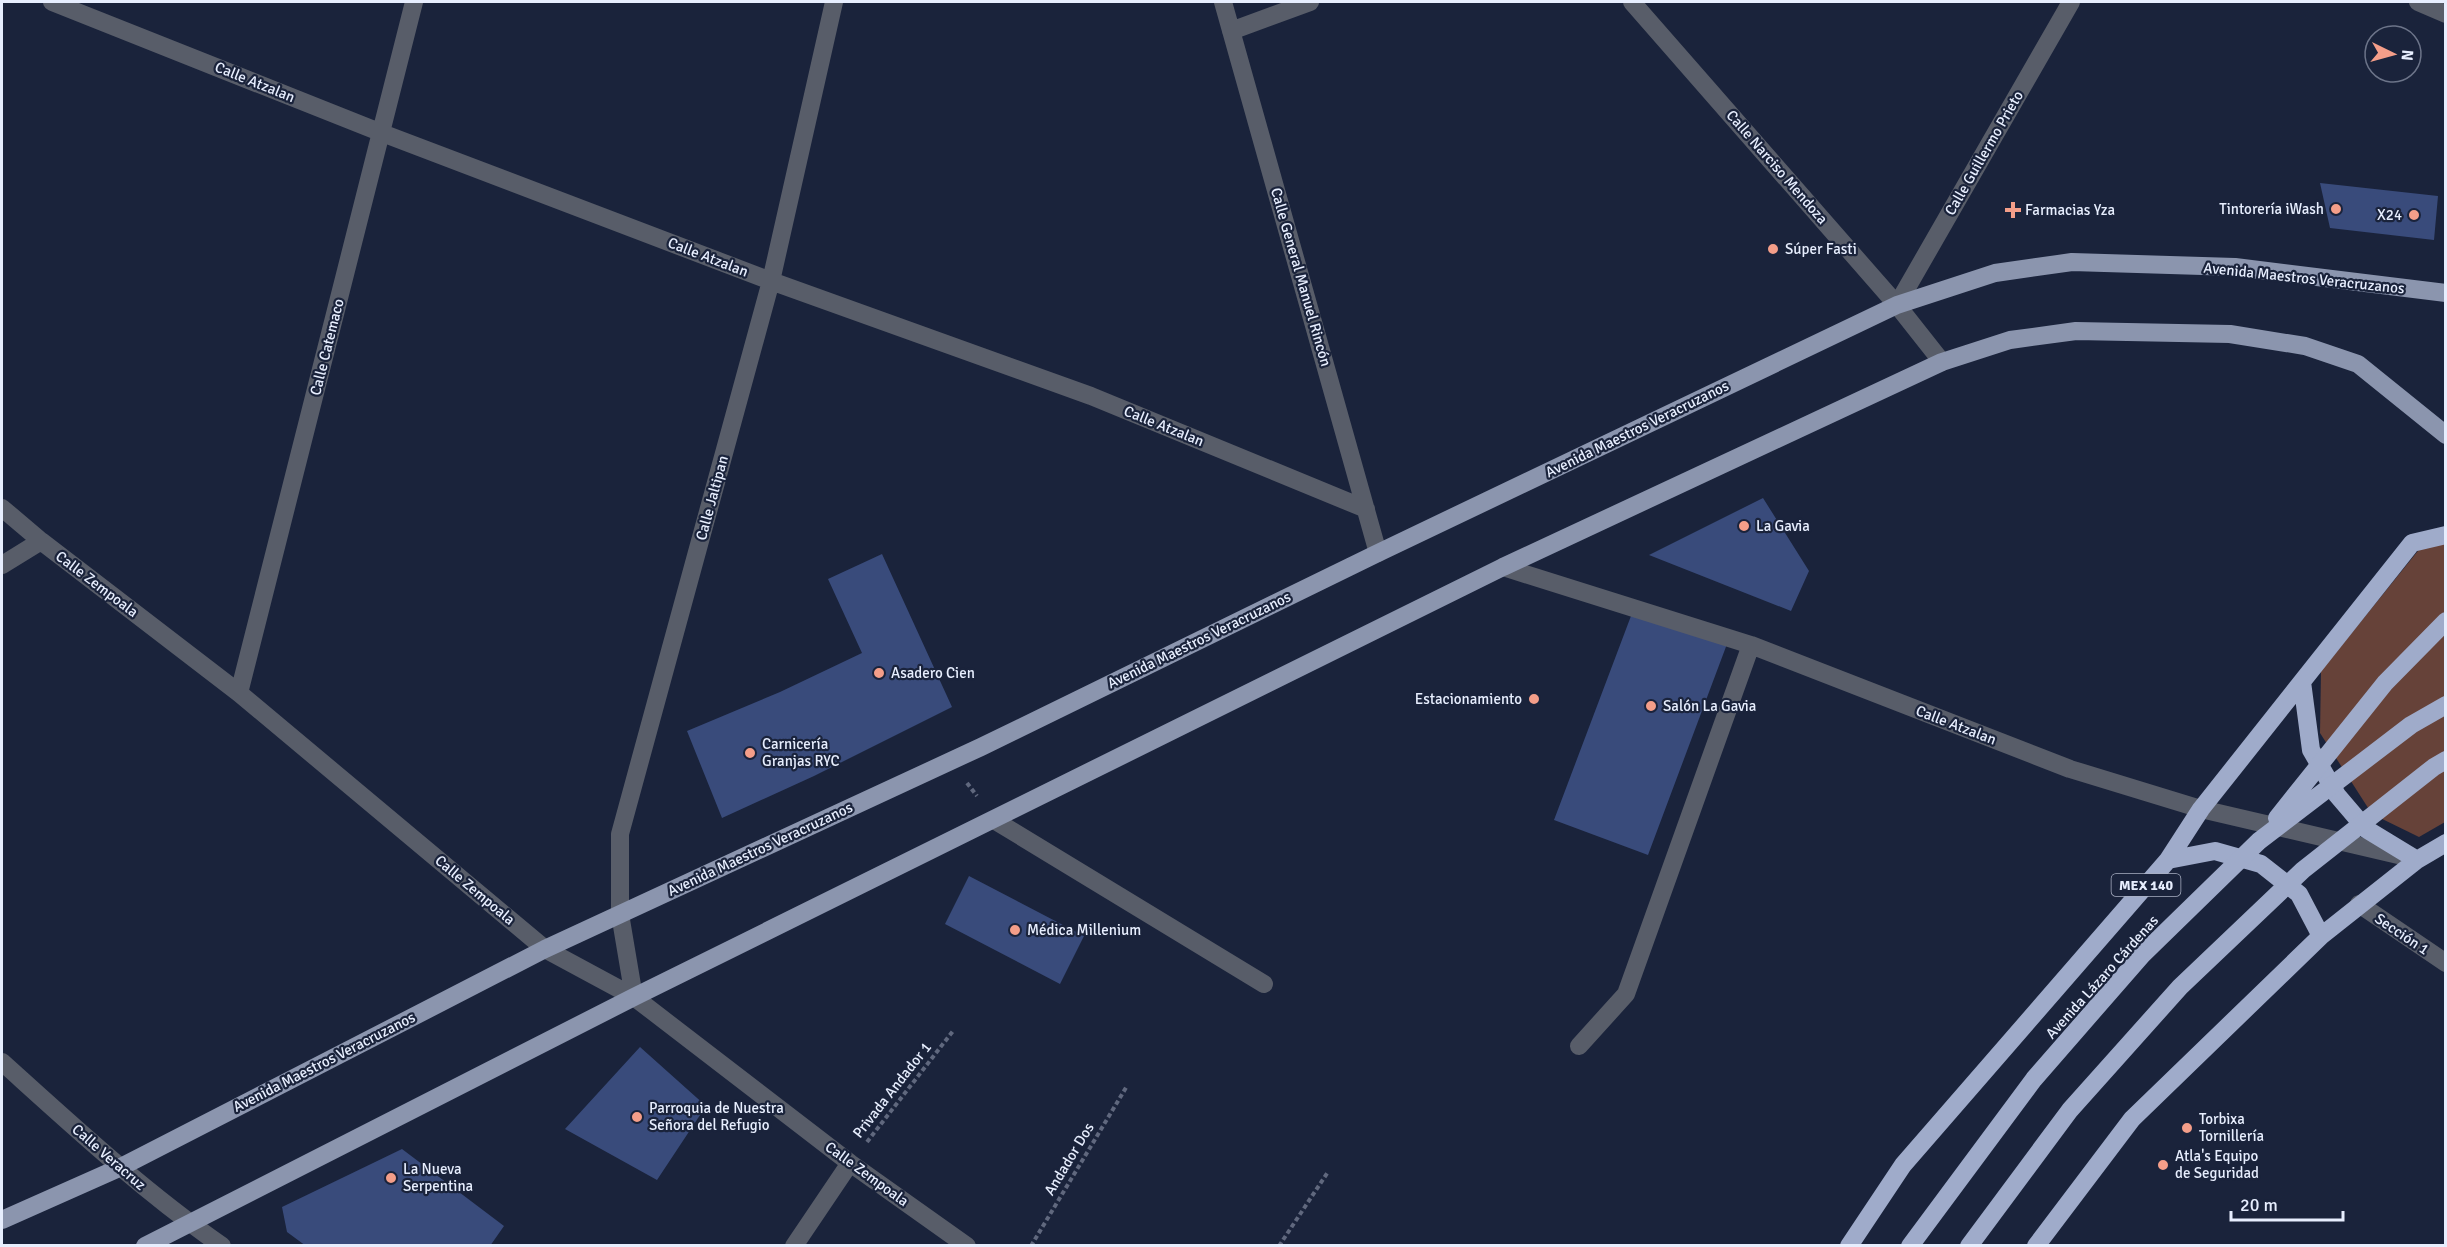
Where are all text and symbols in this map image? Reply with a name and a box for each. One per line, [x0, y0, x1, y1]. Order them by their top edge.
north arrow [2363, 24, 2423, 84]
text: N [2396, 49, 2417, 62]
street label: Calle Atzalan [212, 58, 298, 106]
street label: Calle Guillermo Prieto [1941, 87, 2027, 218]
street label: Calle Narciso Mendoza [1722, 106, 1832, 228]
street label: Calle General Manuel Rincón [1267, 186, 1335, 368]
place label: Tintorería iWash [2219, 200, 2324, 218]
place label: Farmacias Yza [2025, 201, 2115, 219]
marker: Tintorería iWash [2329, 202, 2343, 216]
marker: Farmacias Yza [2006, 203, 2020, 217]
place label: X24 [2377, 206, 2402, 224]
marker: X24 [2407, 208, 2421, 222]
street label: Calle Atzalan [665, 233, 751, 281]
place label: Súper Fasti [1785, 240, 1857, 258]
marker: Súper Fasti [1766, 242, 1780, 256]
street label: Avenida Maestros Veracruzanos [2203, 258, 2406, 298]
street label: Calle Catemaco [306, 297, 348, 397]
street label: Avenida Maestros Veracruzanos [1542, 376, 1732, 481]
street label: Calle Atzalan [1121, 402, 1207, 450]
street label: Calle Jaltipan [692, 454, 732, 542]
place label: La Gavia [1756, 517, 1810, 535]
marker: La Gavia [1737, 519, 1751, 533]
street label: Calle Zempoala [52, 547, 142, 621]
street label: Avenida Maestros Veracruzanos [1104, 587, 1294, 692]
place label: Asadero Cien [891, 664, 975, 682]
marker: Asadero Cien [872, 666, 886, 680]
place label: Estacionamiento [1415, 690, 1522, 708]
marker: Estacionamiento [1527, 692, 1541, 706]
place label: Salón La Gavia [1663, 697, 1756, 715]
marker: Salón La Gavia [1644, 699, 1658, 713]
street label: Calle Atzalan [1913, 701, 1999, 749]
place label: Carnicería Granjas RYC [762, 735, 839, 770]
marker: Carnicería Granjas RYC [743, 746, 757, 760]
street label: Avenida Maestros Veracruzanos [665, 798, 856, 900]
street label: Calle Zempoala [431, 851, 519, 929]
road number: MEX 140 [2112, 874, 2180, 896]
street label: Sección 1 [2371, 909, 2433, 959]
street label: Avenida Lázaro Cárdenas [2042, 911, 2162, 1042]
place label: Médica Millenium [1027, 921, 1141, 939]
marker: Médica Millenium [1008, 923, 1022, 937]
street label: Avenida Maestros Veracruzanos [230, 1008, 418, 1116]
street label: Privada Andador 1 [849, 1038, 935, 1142]
place label: Parroquia de Nuestra Señora del Refugio [649, 1099, 784, 1134]
marker: Parroquia de Nuestra Señora del Refugio [630, 1110, 644, 1124]
place label: Torbixa Tornillería [2199, 1110, 2264, 1145]
street label: Andador Dos [1040, 1119, 1098, 1199]
street label: Calle Veracruz [68, 1120, 150, 1194]
marker: Torbixa Tornillería [2180, 1121, 2194, 1135]
street label: Calle Zempoala [822, 1138, 912, 1210]
place label: Atla's Equipo de Seguridad [2175, 1147, 2259, 1182]
marker: Atla's Equipo de Seguridad [2156, 1158, 2170, 1172]
place label: La Nueva Serpentina [403, 1160, 473, 1195]
marker: La Nueva Serpentina [384, 1171, 398, 1185]
scale bar [2231, 1184, 2344, 1222]
text: 20 m [2240, 1194, 2278, 1216]

